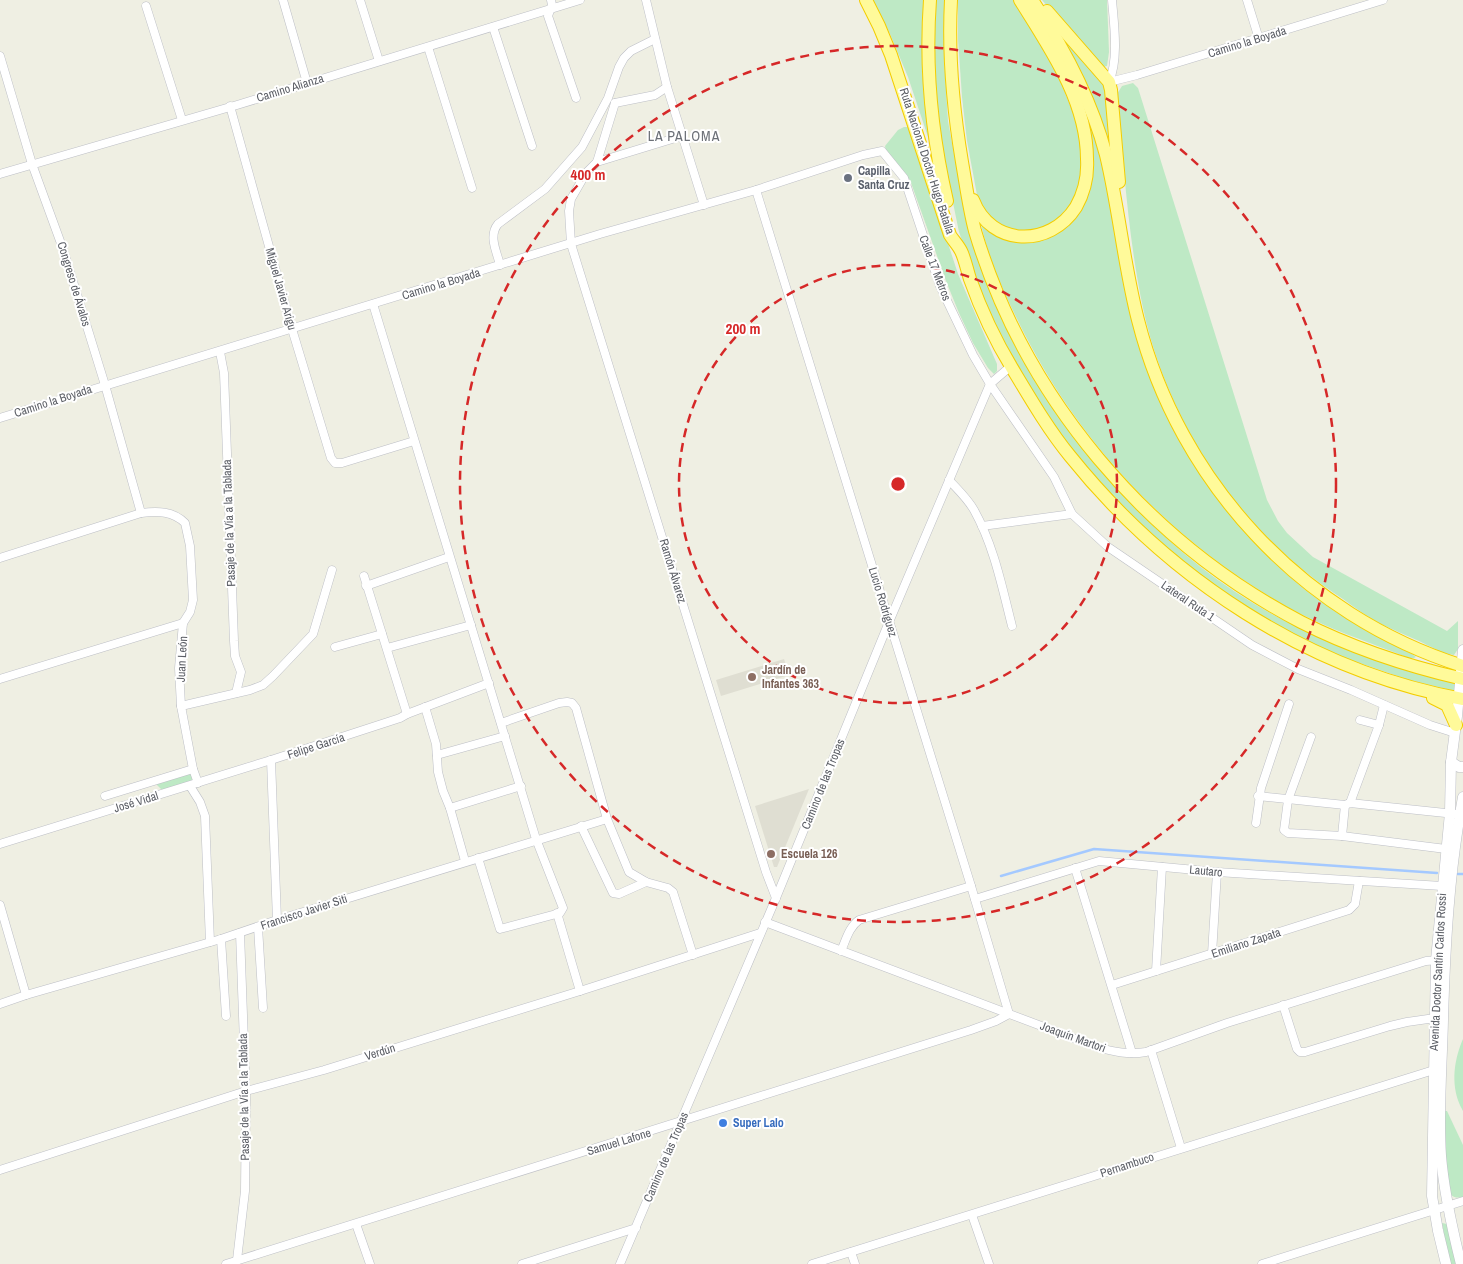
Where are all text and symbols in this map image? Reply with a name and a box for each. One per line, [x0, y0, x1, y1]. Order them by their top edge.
street label: Camino la Boyada [1206, 22, 1289, 61]
street label: Camino Alianza [254, 70, 326, 106]
street label: Ruta Nacional Doctor Hugo Batalla [896, 86, 958, 237]
district label: LA PALOMA [648, 127, 720, 145]
place label: Capilla Santa Cruz [858, 163, 909, 193]
text: 400 m [571, 164, 605, 185]
marker: Capilla Santa Cruz [842, 172, 854, 184]
street label: Calle 17 Metros [915, 233, 955, 303]
street label: Congreso de Ávalos [53, 240, 95, 328]
street label: Miguel Javier Arigu [262, 246, 300, 332]
street label: Camino la Boyada [400, 264, 483, 303]
text: 200 m [726, 318, 760, 339]
street label: Camino la Boyada [12, 381, 94, 421]
street label: Pasaje de la Vía a la Tablada [219, 459, 239, 587]
centre of rings [889, 475, 907, 493]
street label: Ramón Álvarez [656, 537, 690, 605]
street label: Lucio Rodríguez [865, 565, 901, 639]
street label: Lateral Ruta 1 [1158, 577, 1219, 625]
street label: Juan León [173, 636, 191, 682]
place label: Jardín de Infantes 363 [762, 662, 819, 692]
marker: Jardín de Infantes 363 [746, 671, 758, 683]
street label: Felipe García [285, 729, 347, 763]
street label: Camino de las Tropas [798, 736, 848, 832]
street label: José Vidal [112, 788, 160, 816]
place label: Escuela 126 [781, 846, 838, 862]
marker: Escuela 126 [765, 848, 777, 860]
street label: Lautaro [1189, 862, 1223, 880]
street label: Francisco Javier Siti [259, 890, 349, 934]
street label: Avenida Doctor Santín Carlos Rossi [1426, 893, 1450, 1052]
street label: Emiliano Zapata [1209, 924, 1283, 962]
street label: Joaquín Martori [1038, 1018, 1108, 1056]
street label: Pasaje de la Vía a la Tablada [235, 1033, 253, 1161]
street label: Verdún [363, 1040, 397, 1064]
street label: Camino de las Tropas [640, 1109, 692, 1204]
place label: Super Lalo [733, 1115, 784, 1131]
marker: Super Lalo [717, 1117, 729, 1129]
street label: Samuel Lafone [585, 1125, 653, 1159]
street label: Pernambuco [1098, 1149, 1156, 1181]

